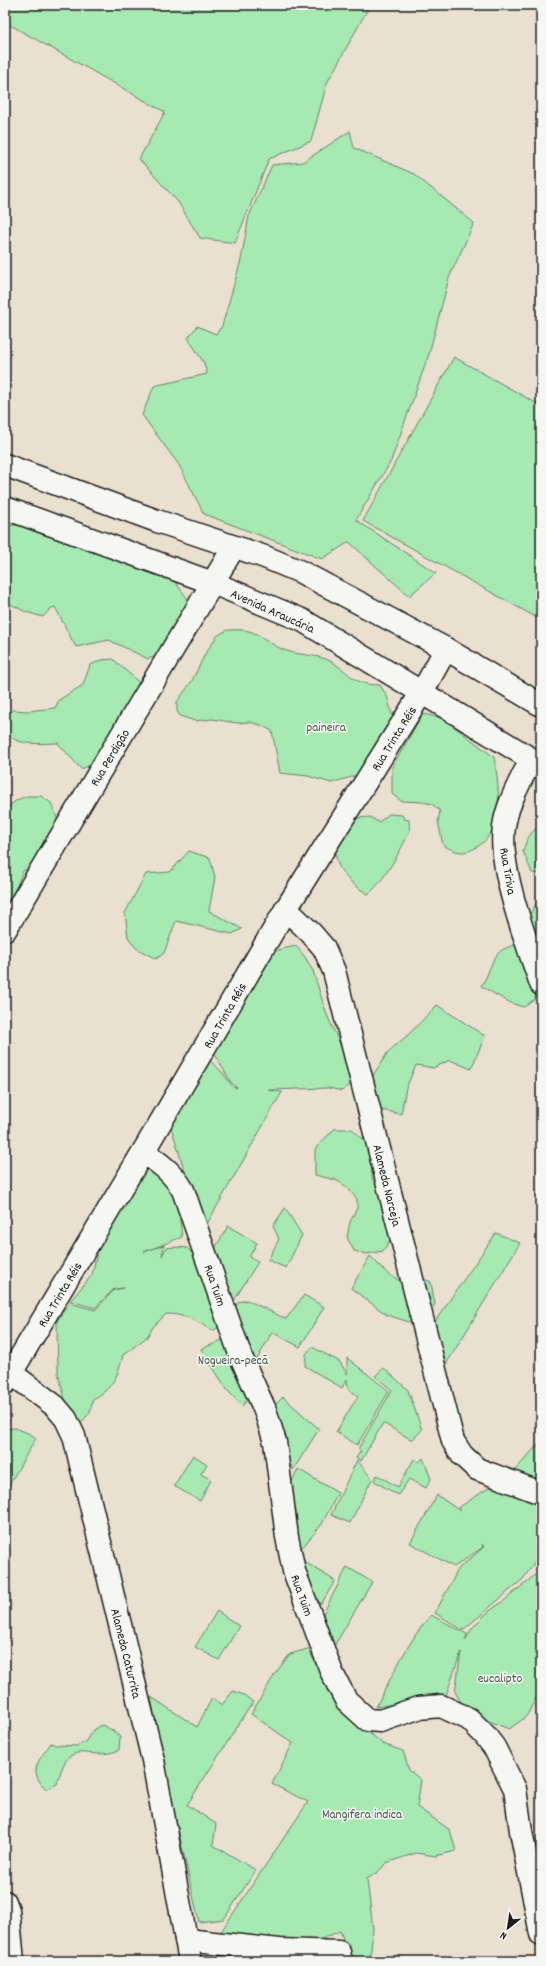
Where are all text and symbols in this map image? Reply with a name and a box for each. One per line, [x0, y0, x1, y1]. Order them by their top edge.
street label: Avenida Araucária [227, 585, 318, 640]
street label: Rua Trinta Réis [368, 703, 423, 775]
park label: paineira [306, 719, 347, 738]
street label: Rua Perdigão [87, 726, 136, 791]
street label: Rua Tiriva [493, 846, 520, 897]
street label: Rua Trinta Réis [200, 980, 253, 1053]
street label: Alameda Narceja [366, 1143, 405, 1229]
street label: Rua Trinta Réis [34, 1259, 88, 1332]
street label: Rua Tuim [198, 1262, 230, 1309]
park label: Nogueira-pecã [198, 1352, 269, 1371]
street label: Rua Tuim [284, 1572, 317, 1619]
street label: Alameda Caturrita [104, 1607, 145, 1701]
park label: eucalipto [478, 1670, 523, 1689]
park label: Mangifera indica [322, 1806, 403, 1825]
north arrow [488, 1908, 528, 1948]
text: N [497, 1926, 510, 1943]

